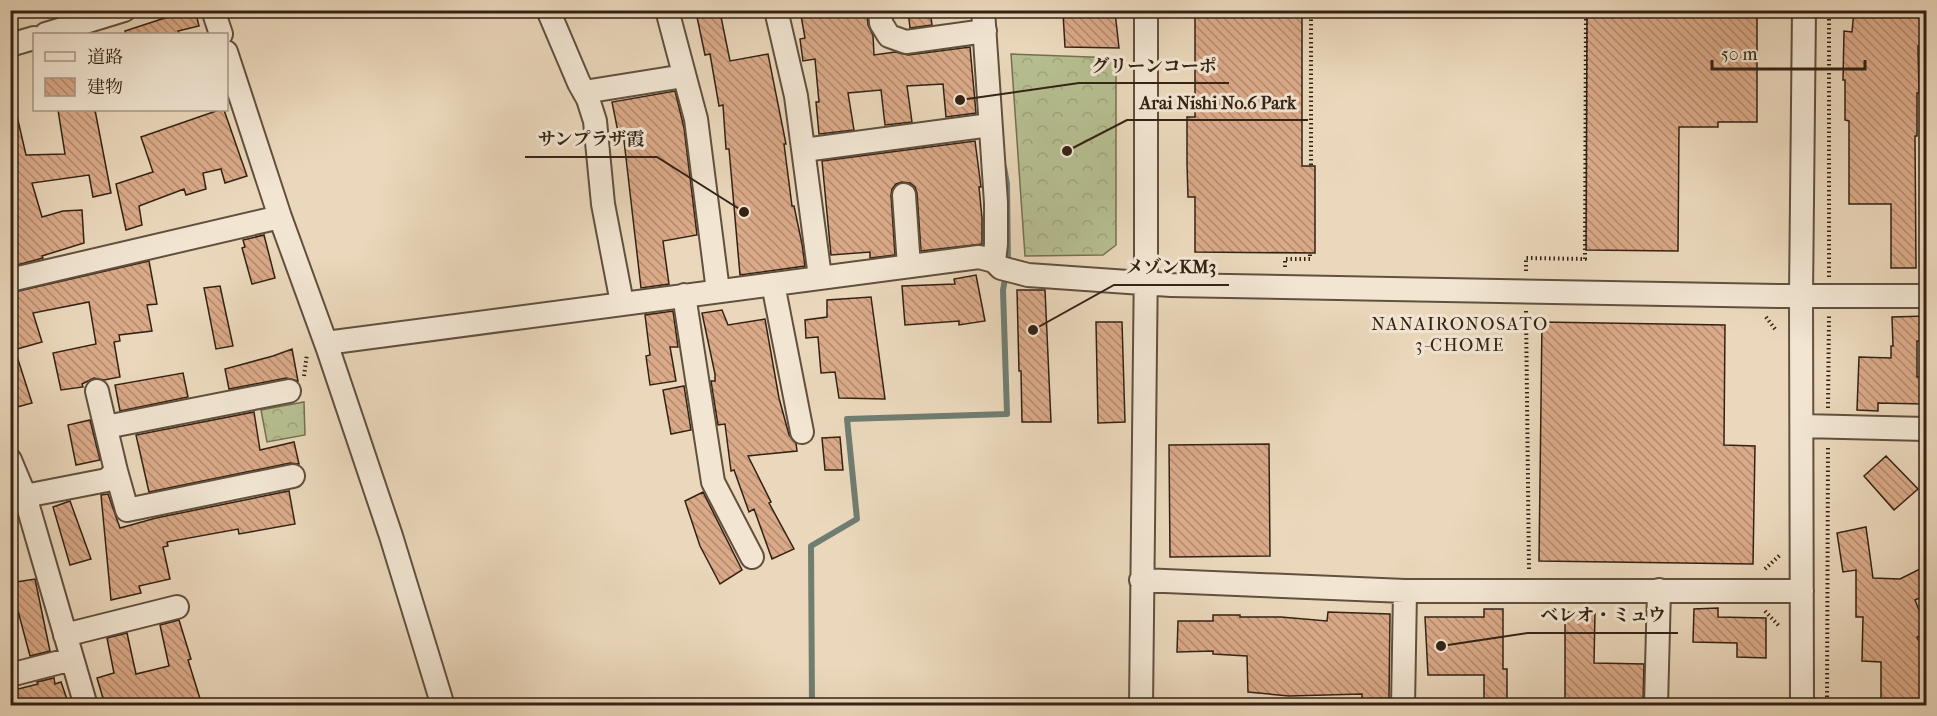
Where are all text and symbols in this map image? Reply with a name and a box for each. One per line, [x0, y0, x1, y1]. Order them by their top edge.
legend [33, 33, 228, 111]
scale bar [1712, 33, 1865, 71]
text: 50 m [1721, 44, 1758, 65]
text: 道路 [87, 47, 123, 68]
callout: グリーンコーポ [1079, 47, 1229, 83]
text: グリーンコーポ [1091, 56, 1217, 77]
text: 建物 [87, 77, 123, 98]
callout: Arai Nishi No.6 Park [1127, 84, 1308, 120]
text: Arai Nishi No.6 Park [1139, 93, 1297, 114]
callout: サンプラザ霞 [525, 121, 657, 157]
text: サンプラザ霞 [537, 129, 645, 150]
callout: メゾンKM3 [1114, 249, 1229, 285]
text: メゾンKM3 [1126, 257, 1216, 278]
district label: NANAIRONOSATO 3-CHOME [1371, 314, 1549, 356]
callout: ベレオ・ミュウ [1528, 597, 1678, 633]
text: ベレオ・ミュウ [1540, 605, 1666, 626]

